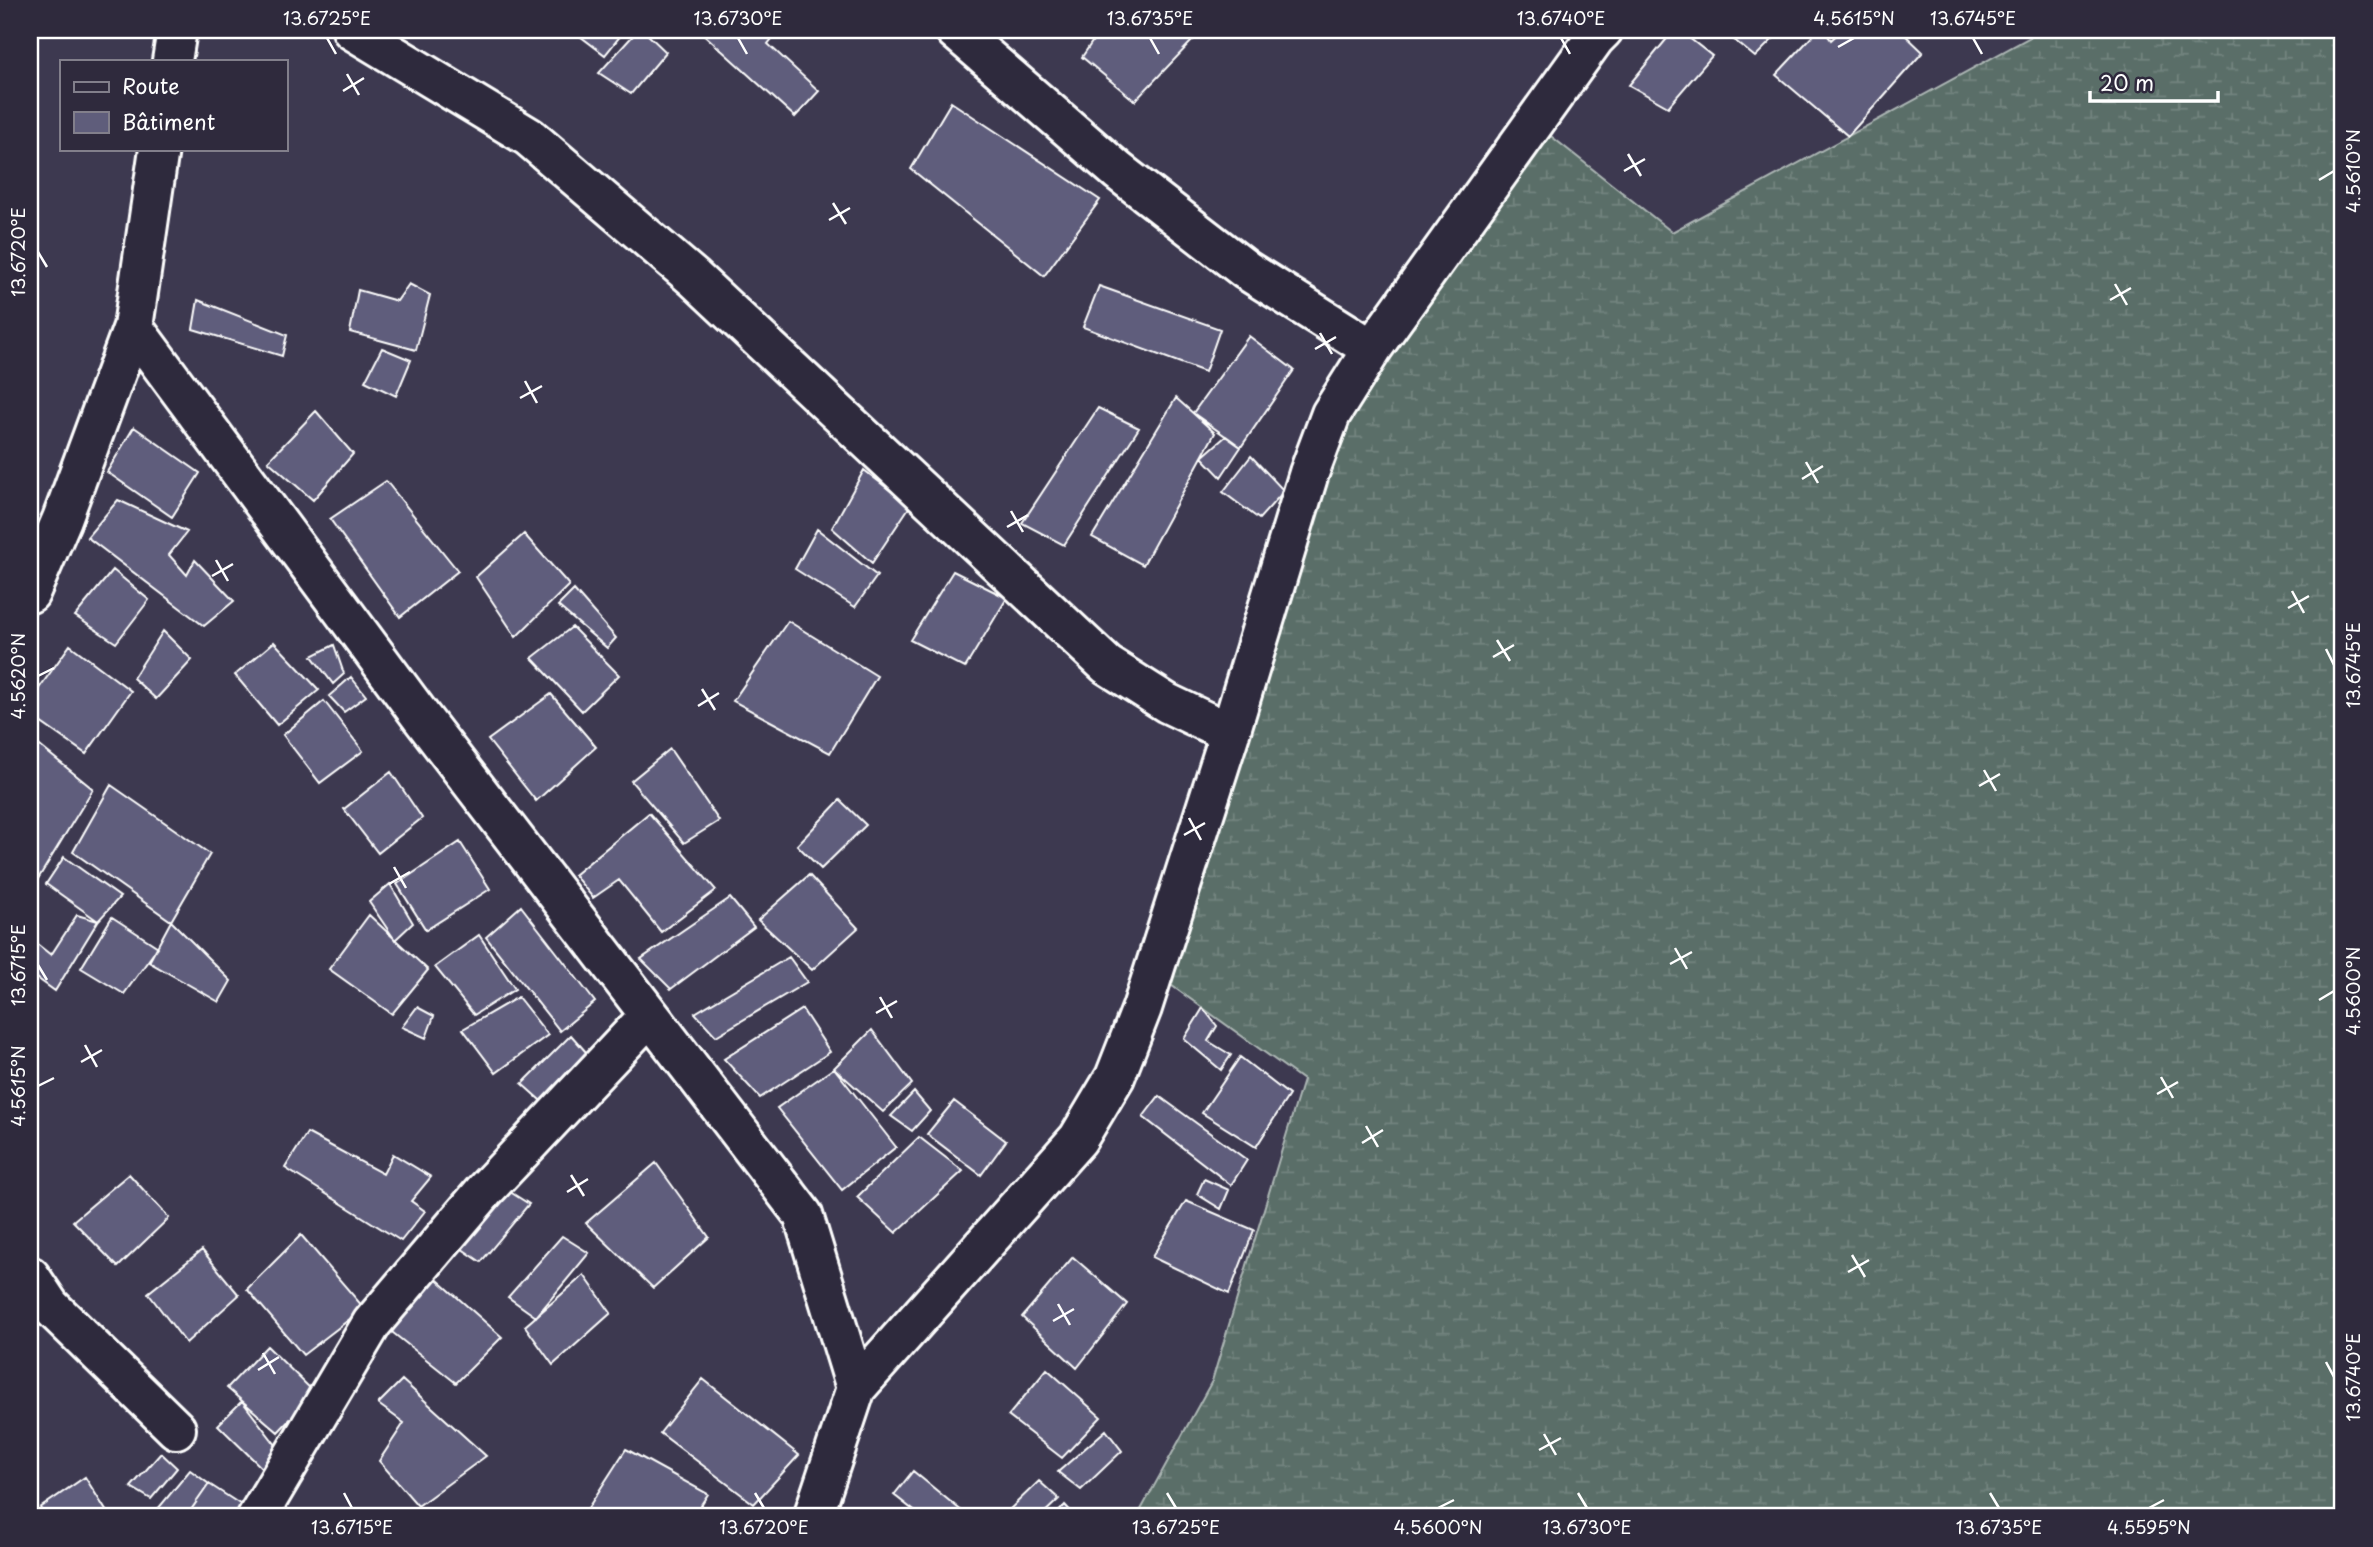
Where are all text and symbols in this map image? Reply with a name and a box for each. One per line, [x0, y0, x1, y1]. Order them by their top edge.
text: 13.6725°E [283, 4, 371, 31]
text: 13.6730°E [693, 4, 783, 31]
text: 13.6735°E [1107, 4, 1193, 31]
text: 13.6740°E [1517, 4, 1605, 31]
text: 4.5615°N [1813, 4, 1895, 31]
text: 13.6745°E [1930, 4, 2016, 31]
legend [60, 60, 287, 150]
scale bar [2090, 60, 2217, 104]
text: 20 m [2100, 66, 2154, 98]
text: Route [122, 69, 180, 101]
text: Bâtiment [122, 105, 215, 137]
text: 4.5610°N [2339, 129, 2366, 213]
text: 13.6720°E [4, 207, 31, 297]
text: 13.6745°E [2339, 622, 2366, 708]
text: 4.5620°N [4, 633, 31, 719]
text: 13.6715°E [4, 924, 31, 1006]
text: 4.5600°N [2339, 946, 2366, 1036]
text: 4.5615°N [4, 1045, 31, 1127]
text: 13.6740°E [2339, 1333, 2366, 1421]
text: 13.6715°E [311, 1513, 393, 1540]
text: 13.6720°E [719, 1513, 809, 1540]
text: 13.6725°E [1132, 1513, 1220, 1540]
text: 4.5600°N [1393, 1513, 1483, 1540]
text: 13.6730°E [1542, 1513, 1632, 1540]
text: 13.6735°E [1956, 1513, 2042, 1540]
text: 4.5595°N [2107, 1513, 2191, 1540]

